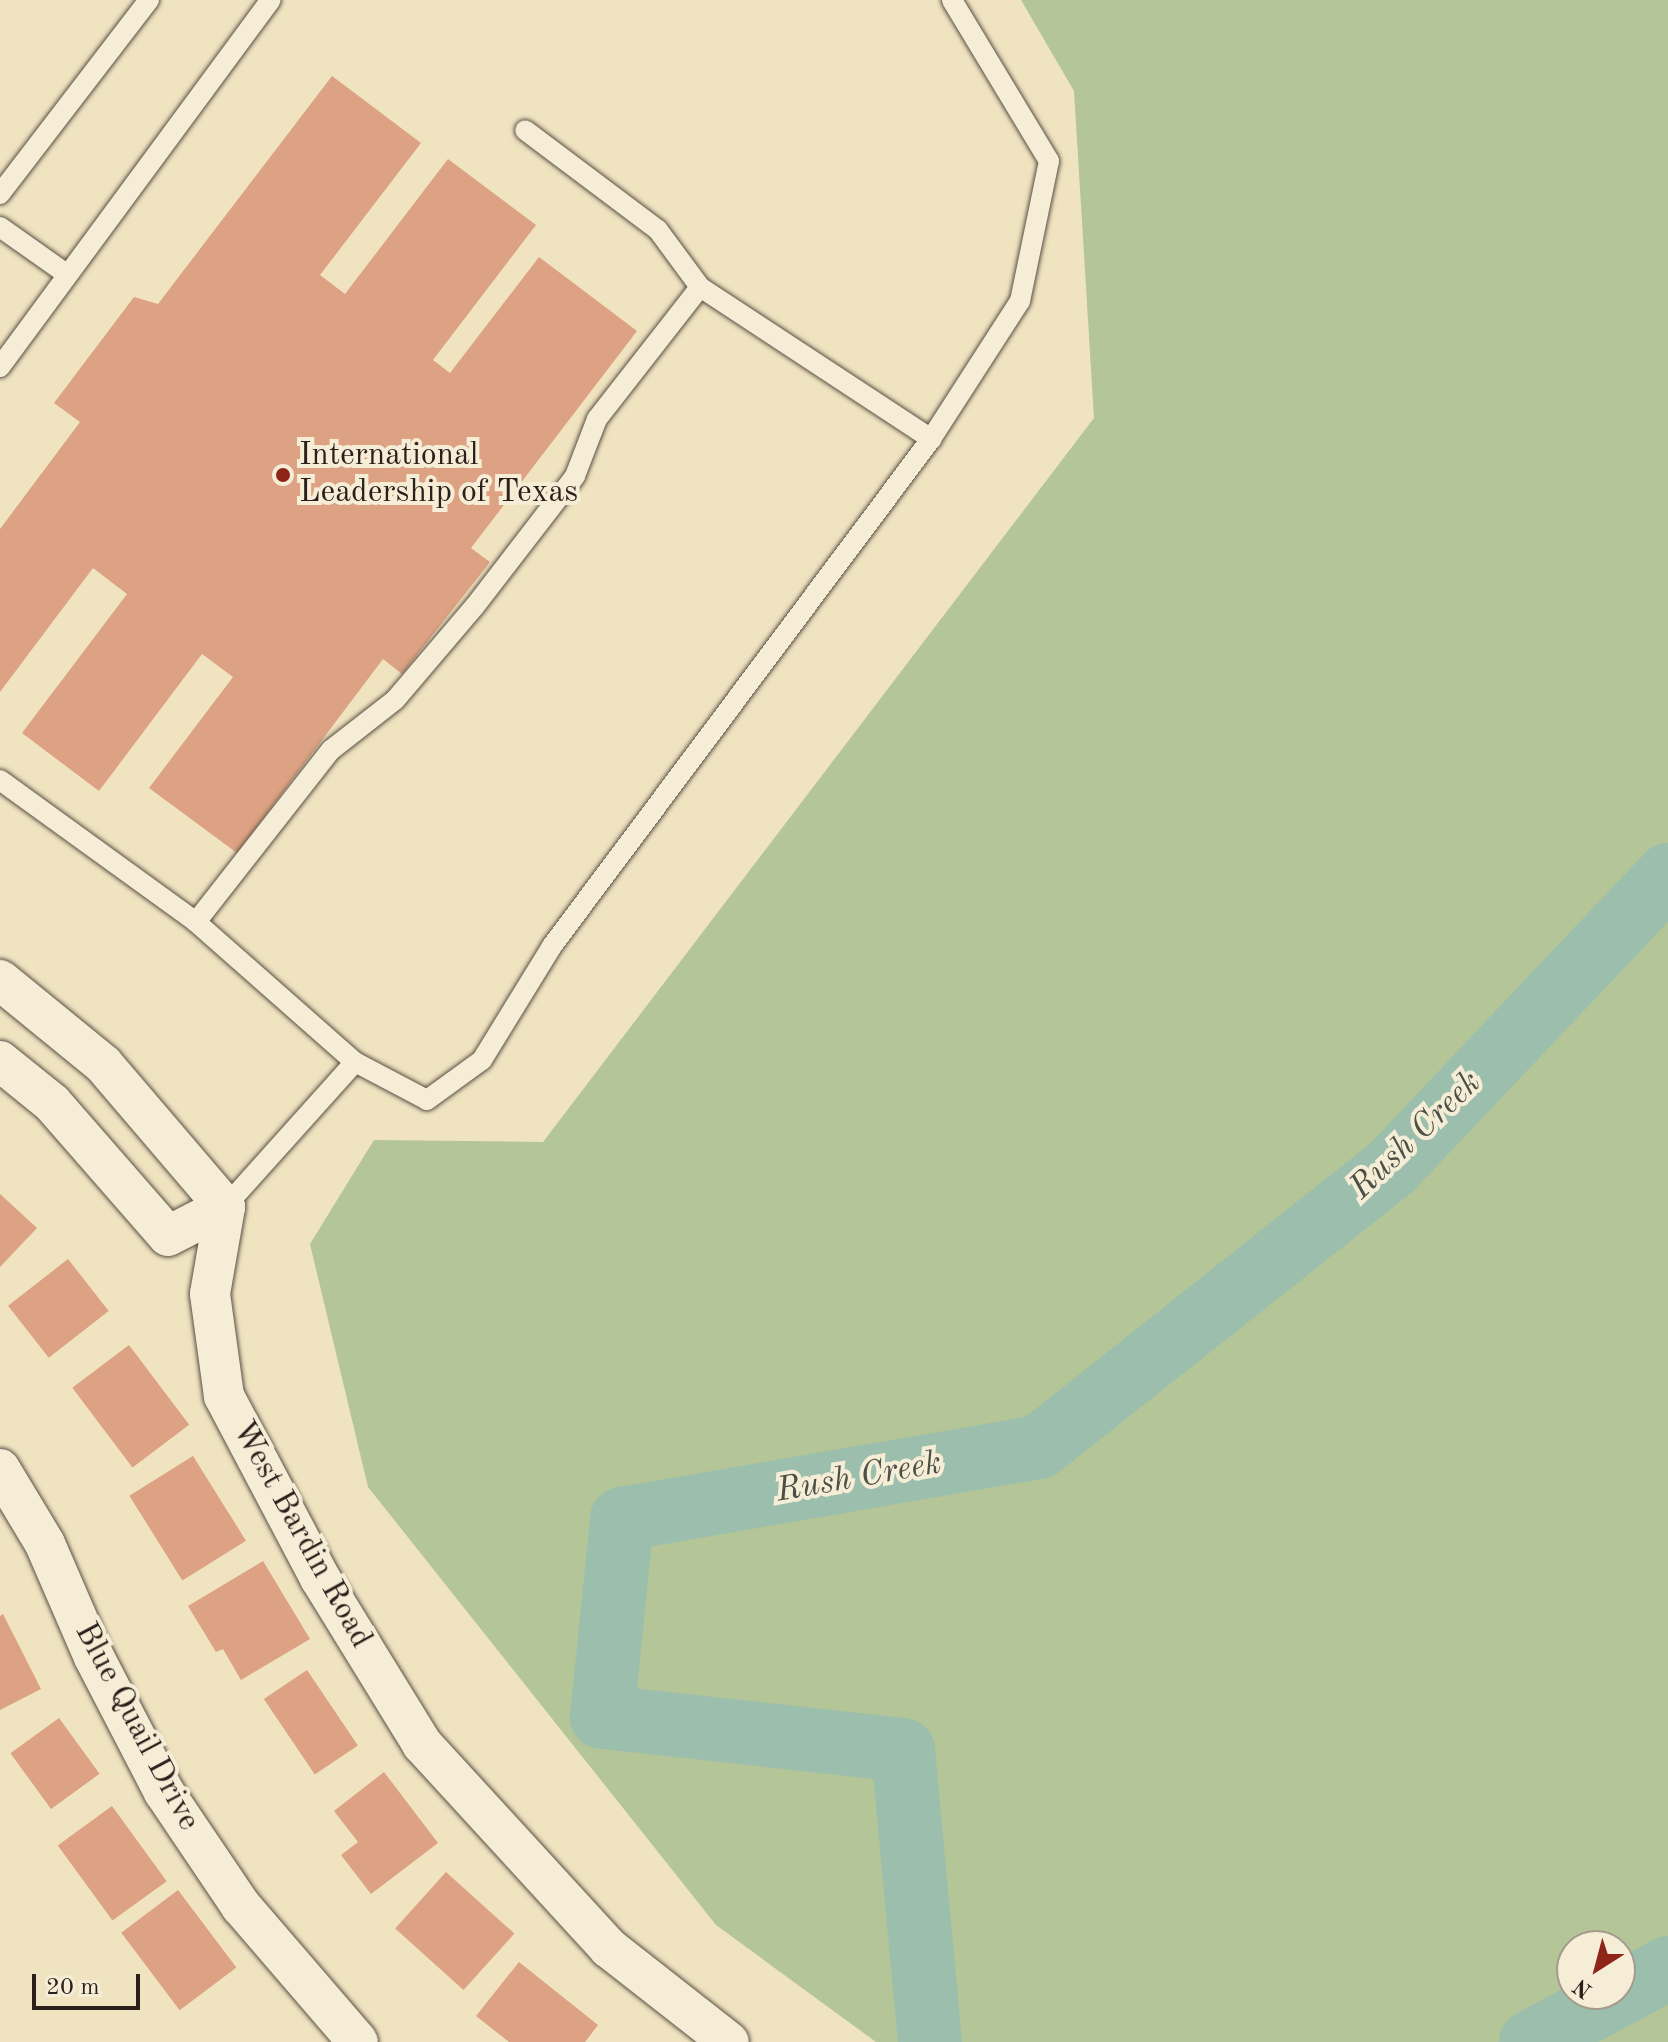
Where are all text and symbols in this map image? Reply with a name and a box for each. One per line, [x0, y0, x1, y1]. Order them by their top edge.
place label: International Leadership of Texas [299, 438, 578, 513]
marker: International Leadership of Texas [274, 466, 292, 484]
water label: Rush Creek [1342, 1063, 1490, 1209]
street label: West Bardin Road [223, 1415, 379, 1655]
water label: Rush Creek [773, 1443, 945, 1513]
street label: Blue Quail Drive [65, 1616, 207, 1838]
north arrow [1556, 1930, 1636, 2010]
scale bar [36, 1958, 144, 2008]
text: N [1570, 1974, 1596, 2002]
text: 20 m [46, 1976, 100, 2000]

